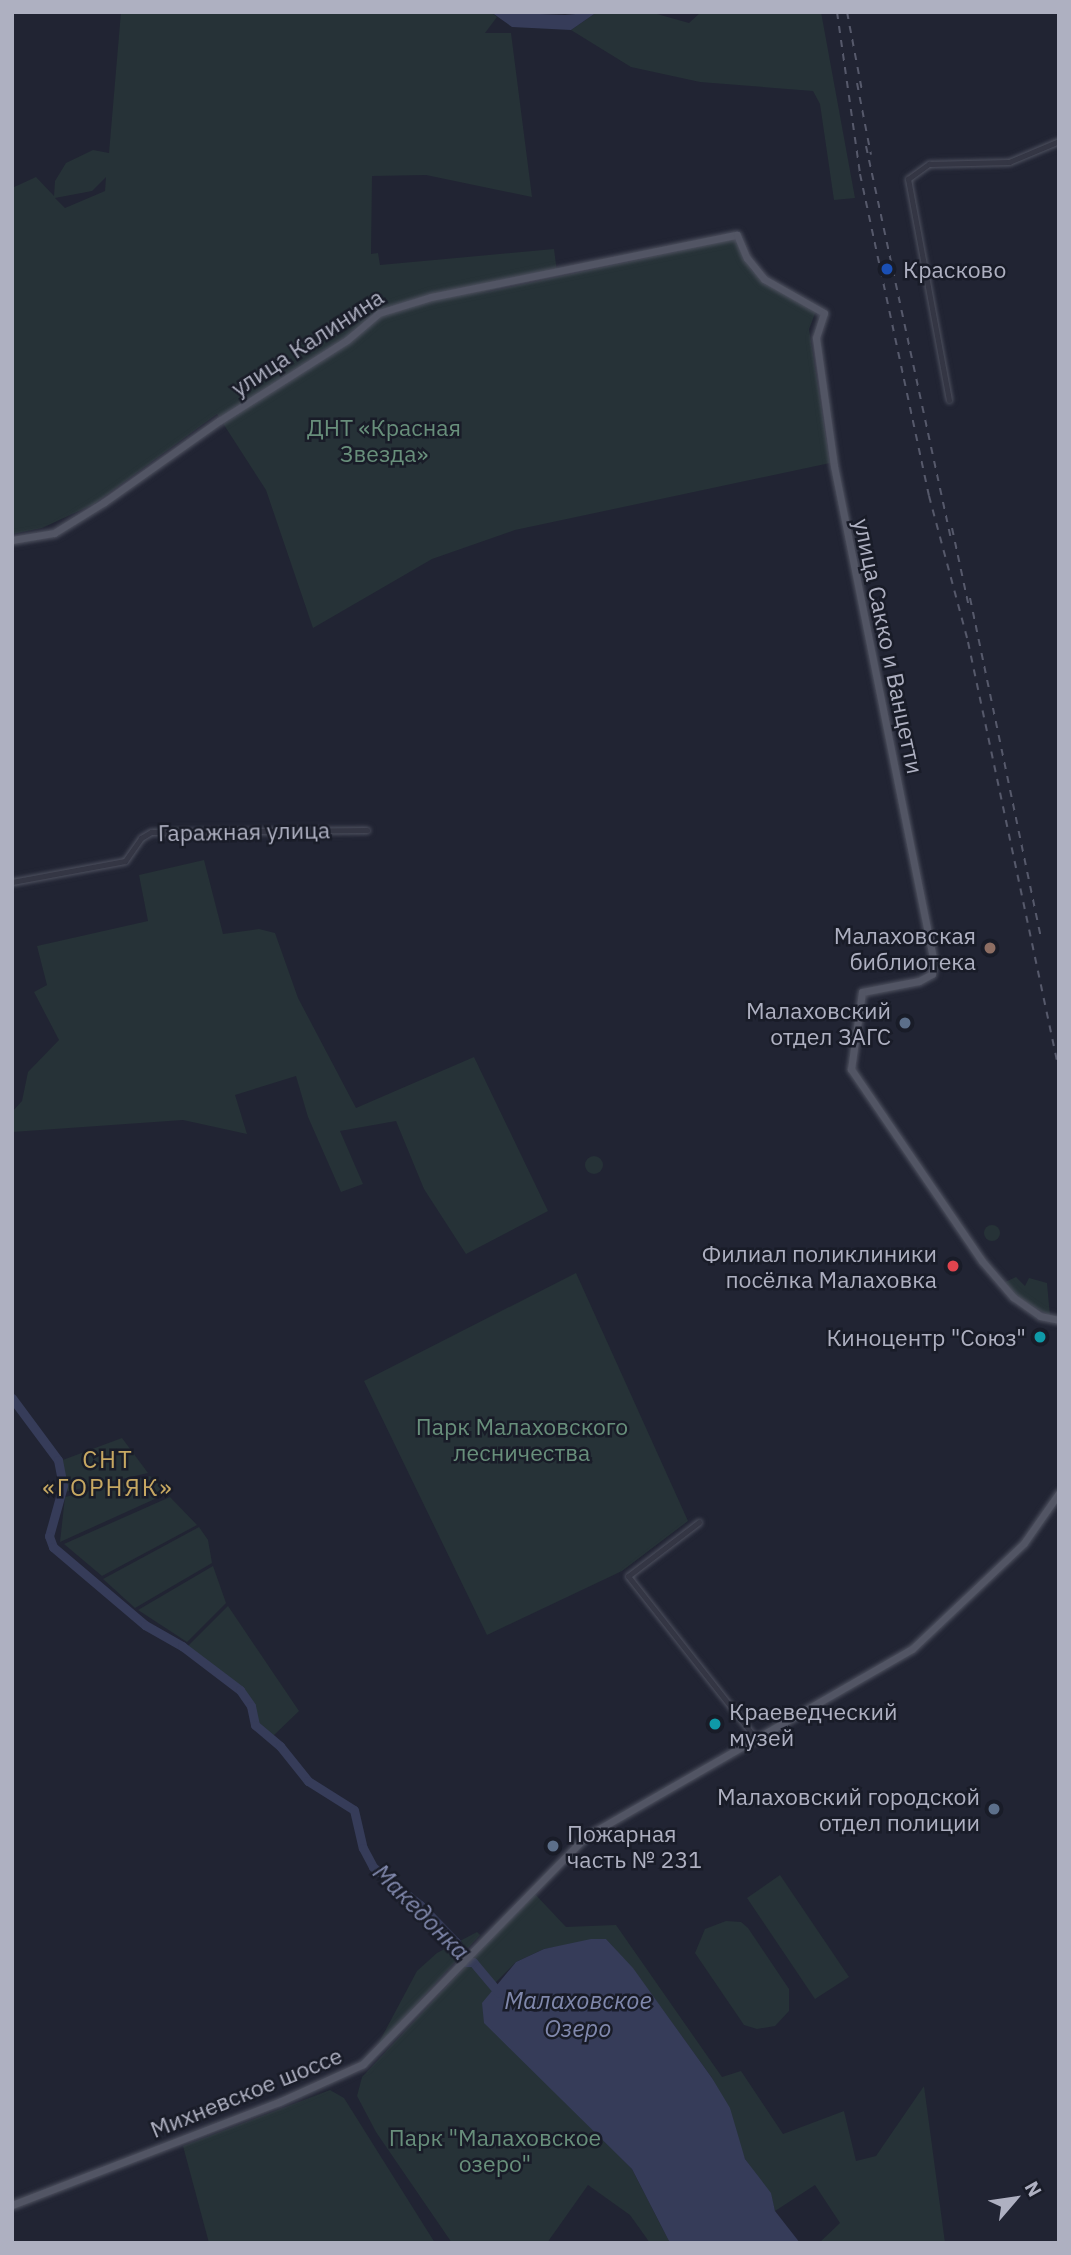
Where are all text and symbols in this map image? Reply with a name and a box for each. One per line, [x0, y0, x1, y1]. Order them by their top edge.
place label: Красково [903, 255, 1006, 283]
marker: Красково [877, 259, 897, 279]
street label: улица Калинина [226, 282, 388, 402]
park label: ДНТ «Красная Звезда» [307, 413, 461, 467]
street label: улица Сакко и Ванцетти [848, 516, 930, 776]
street label: Гаражная улица [158, 816, 330, 846]
place label: Малаховская библиотека [834, 921, 976, 975]
marker: Малаховская библиотека [982, 940, 998, 956]
place label: Малаховский отдел ЗАГС [746, 996, 891, 1050]
marker: Малаховский отдел ЗАГС [897, 1015, 913, 1031]
place label: Филиал поликлиники посёлка Малаховка [702, 1239, 937, 1293]
marker: Филиал поликлиники посёлка Малаховка [943, 1256, 963, 1276]
place label: Киноцентр "Союз" [826, 1323, 1026, 1351]
marker: Киноцентр "Союз" [1032, 1329, 1048, 1345]
park label: Парк Малаховского лесничества [416, 1412, 628, 1466]
district label: СНТ «ГОРНЯК» [43, 1446, 173, 1502]
place label: Краеведческий музей [729, 1697, 897, 1751]
marker: Краеведческий музей [707, 1716, 723, 1732]
place label: Малаховский городской отдел полиции [717, 1782, 980, 1836]
marker: Малаховский городской отдел полиции [986, 1801, 1002, 1817]
place label: Пожарная часть № 231 [567, 1819, 702, 1873]
marker: Пожарная часть № 231 [545, 1838, 561, 1854]
water label: Македонка [367, 1858, 475, 1966]
water label: Малаховское Озеро [504, 1987, 652, 2043]
street label: Михневское шоссе [146, 2041, 346, 2143]
park label: Парк "Малаховское озеро" [389, 2123, 601, 2177]
north arrow [980, 2164, 1050, 2234]
text: N [1020, 2177, 1047, 2201]

